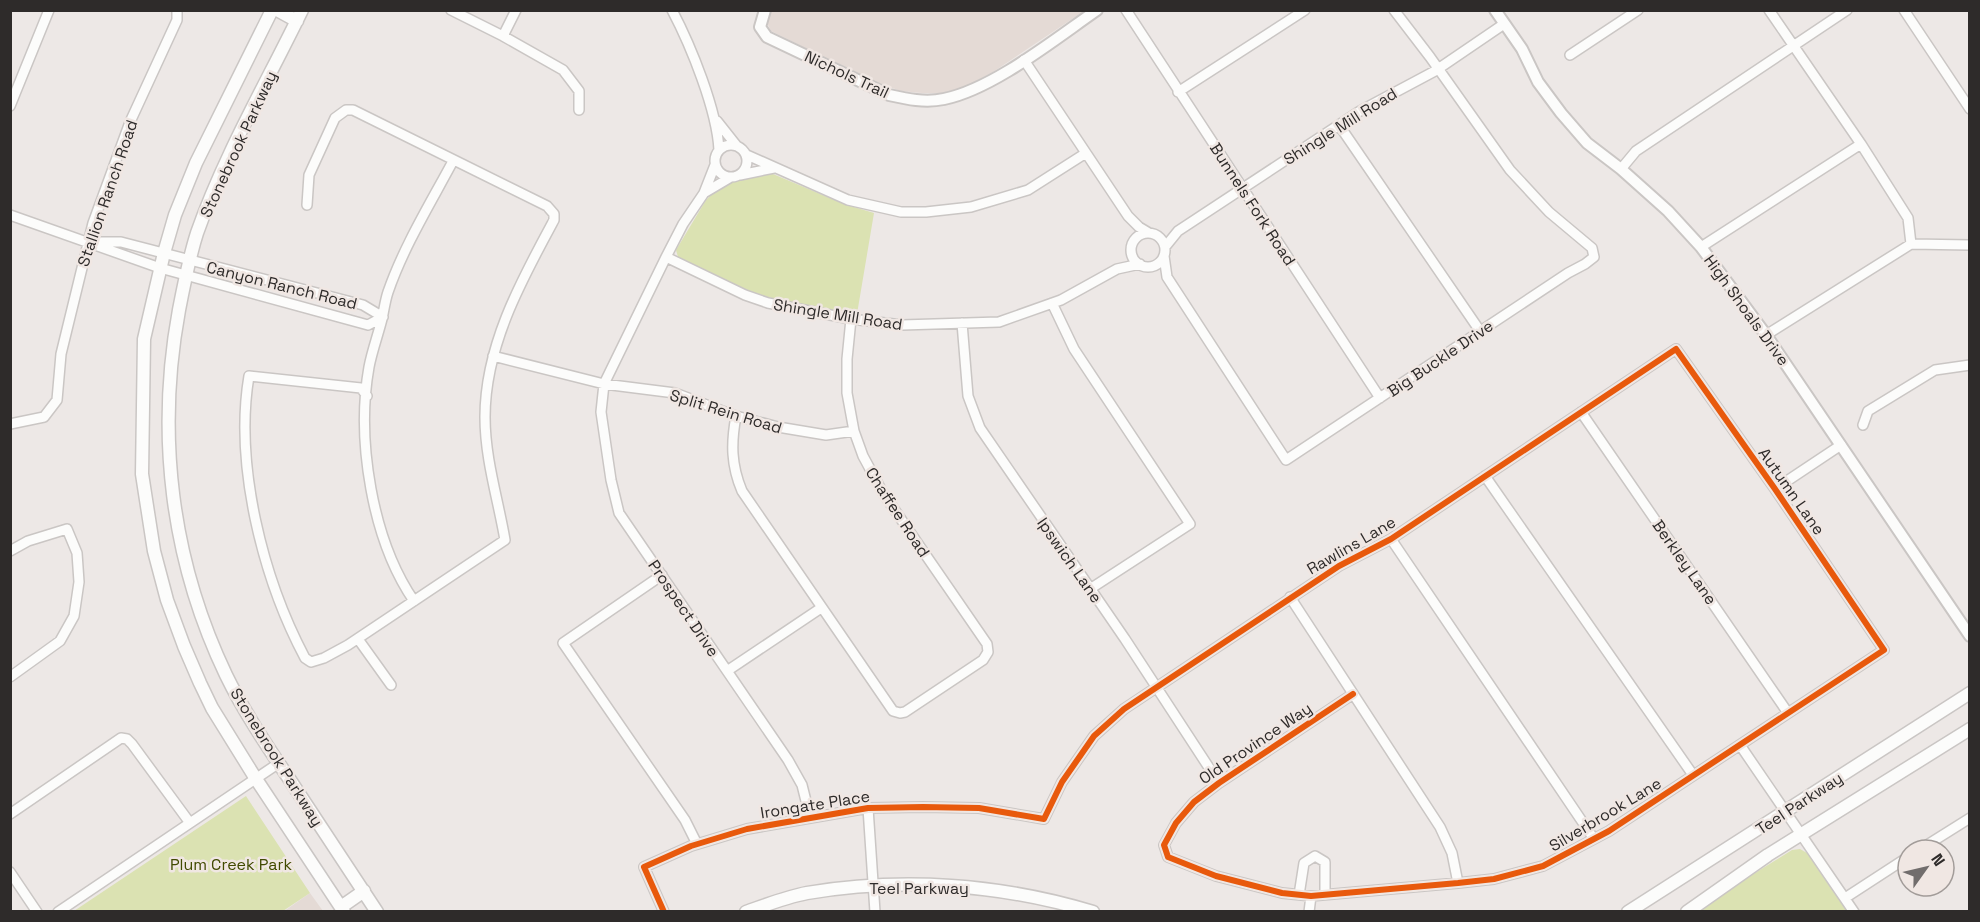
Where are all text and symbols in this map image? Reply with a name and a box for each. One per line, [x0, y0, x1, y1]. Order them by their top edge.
street label: Nichols Trail [801, 46, 892, 103]
street label: Stonebrook Parkway [195, 68, 282, 221]
street label: Shingle Mill Road [1280, 83, 1401, 170]
street label: Stallion Ranch Road [73, 117, 142, 269]
street label: Bunnels Fork Road [1205, 139, 1300, 270]
street label: High Shoals Drive [1699, 251, 1794, 370]
street label: Canyon Ranch Road [204, 257, 359, 314]
street label: Shingle Mill Road [772, 294, 904, 335]
street label: Big Buckle Drive [1383, 315, 1497, 402]
street label: Split Rein Road [667, 384, 784, 438]
street label: Autumn Lane [1754, 444, 1829, 539]
street label: Chaffee Road [861, 463, 934, 561]
street label: Rawlins Lane [1303, 511, 1400, 579]
street label: Ipswich Lane [1032, 513, 1107, 607]
street label: Berkley Lane [1648, 516, 1722, 609]
street label: Prospect Drive [643, 556, 724, 661]
street label: Stonebrook Parkway [225, 684, 328, 830]
street label: Old Province Way [1195, 698, 1316, 789]
street label: Teel Parkway [1752, 768, 1847, 839]
street label: Silverbrook Lane [1545, 773, 1665, 856]
street label: Irongate Place [759, 785, 871, 824]
north arrow [1896, 838, 1956, 898]
text: N [1926, 850, 1950, 870]
park label: Plum Creek Park [170, 854, 292, 875]
street label: Teel Parkway [869, 878, 969, 899]

